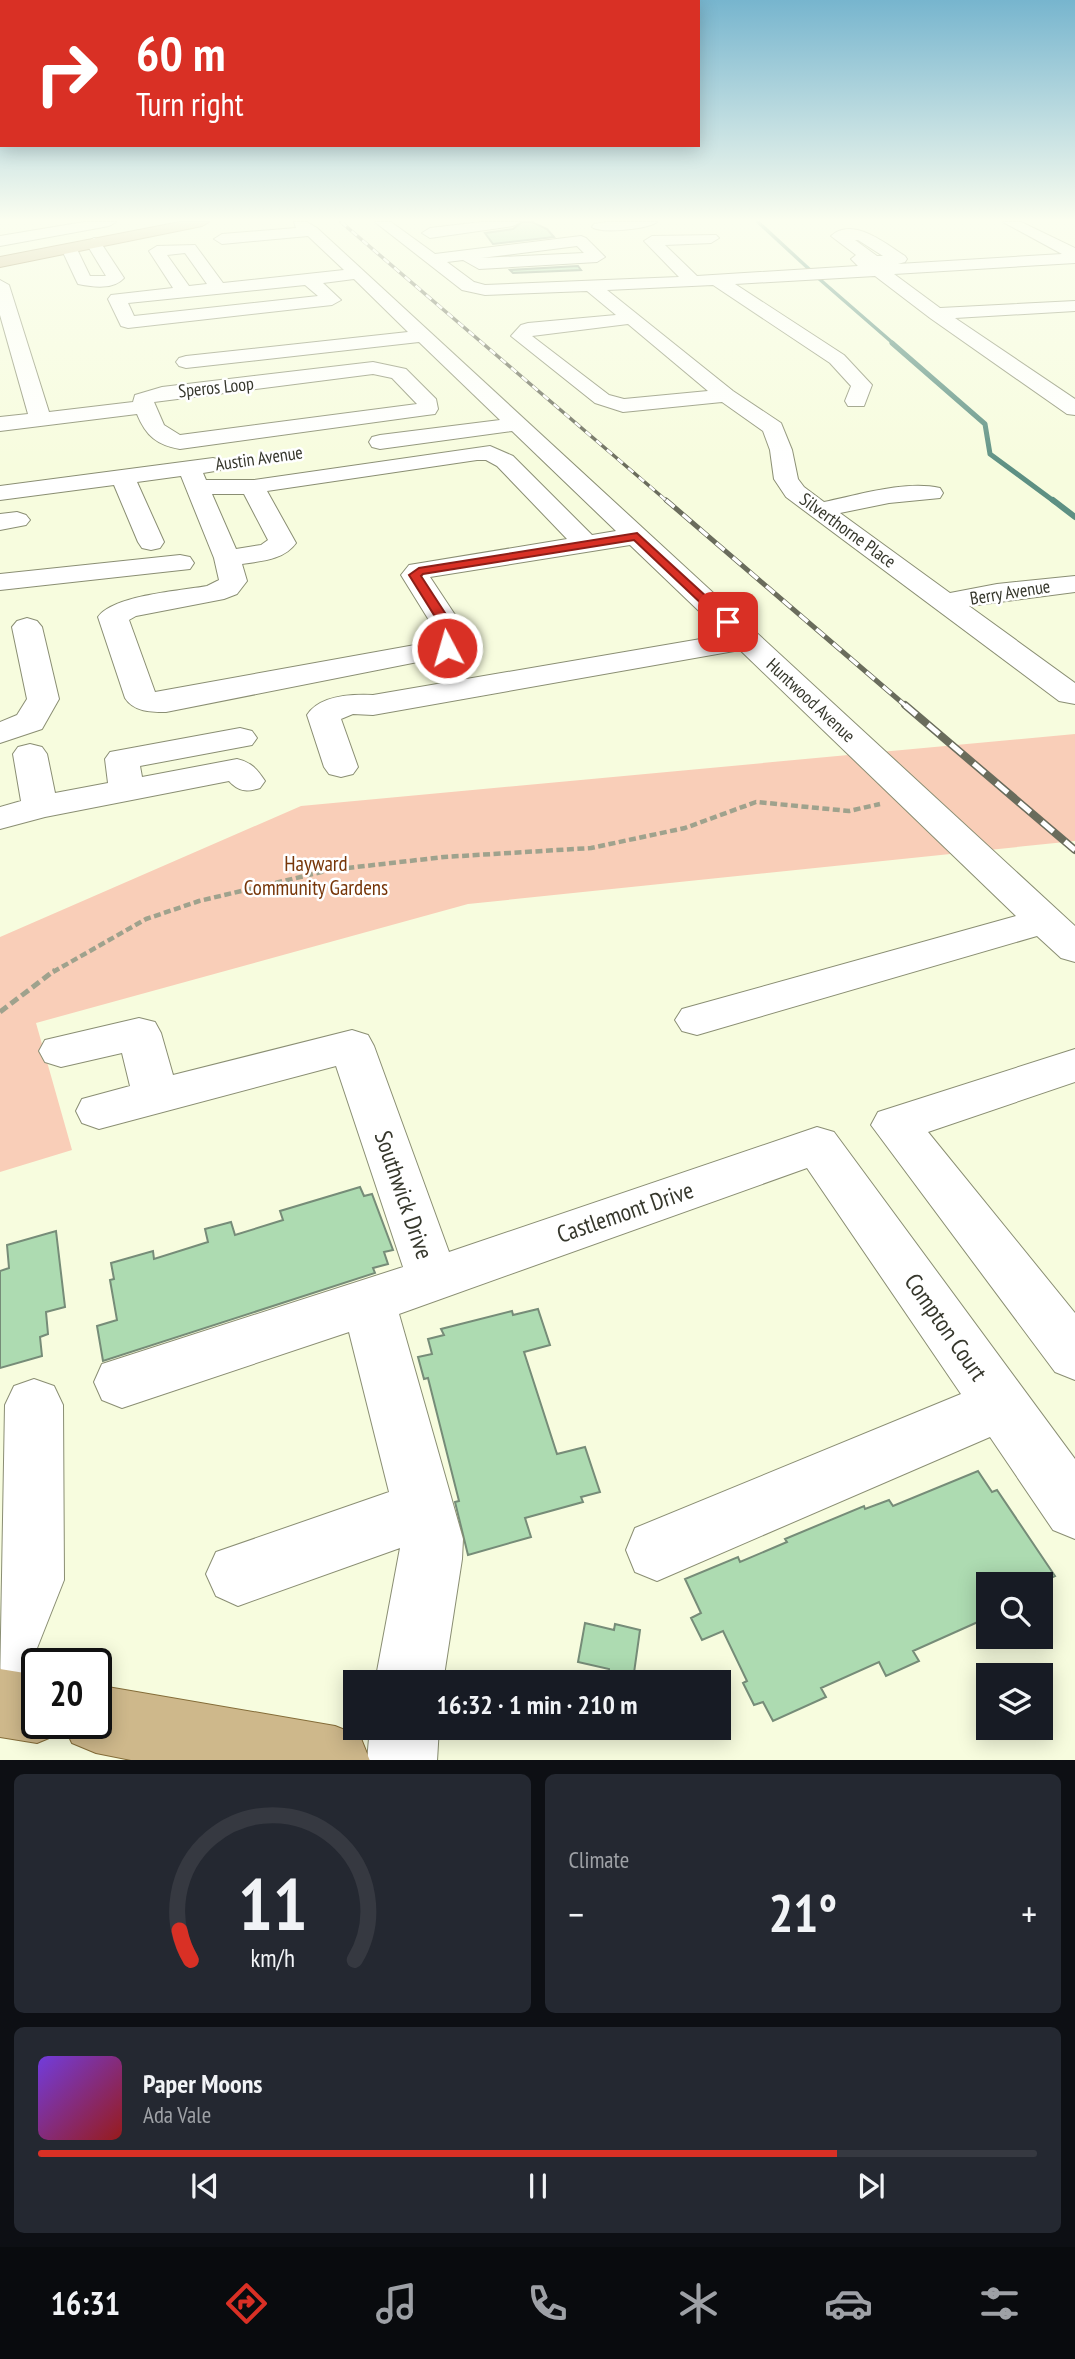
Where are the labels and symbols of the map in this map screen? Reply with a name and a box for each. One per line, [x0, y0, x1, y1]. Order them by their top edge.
street label: Speros Loop [177, 372, 255, 402]
street label: Austin Avenue [214, 440, 304, 476]
street label: Silverthorne Place [795, 487, 901, 573]
street label: Berry Avenue [968, 574, 1052, 610]
pin [698, 592, 758, 652]
position arrow [410, 611, 484, 685]
street label: Huntwood Avenue [762, 653, 860, 747]
park label: Hayward Community Gardens [244, 850, 388, 901]
street label: Southwick Drive [368, 1127, 440, 1263]
street label: Castlemont Drive [553, 1174, 697, 1250]
street label: Compton Court [898, 1267, 994, 1387]
speed limit sign: 20 [21, 1648, 112, 1739]

